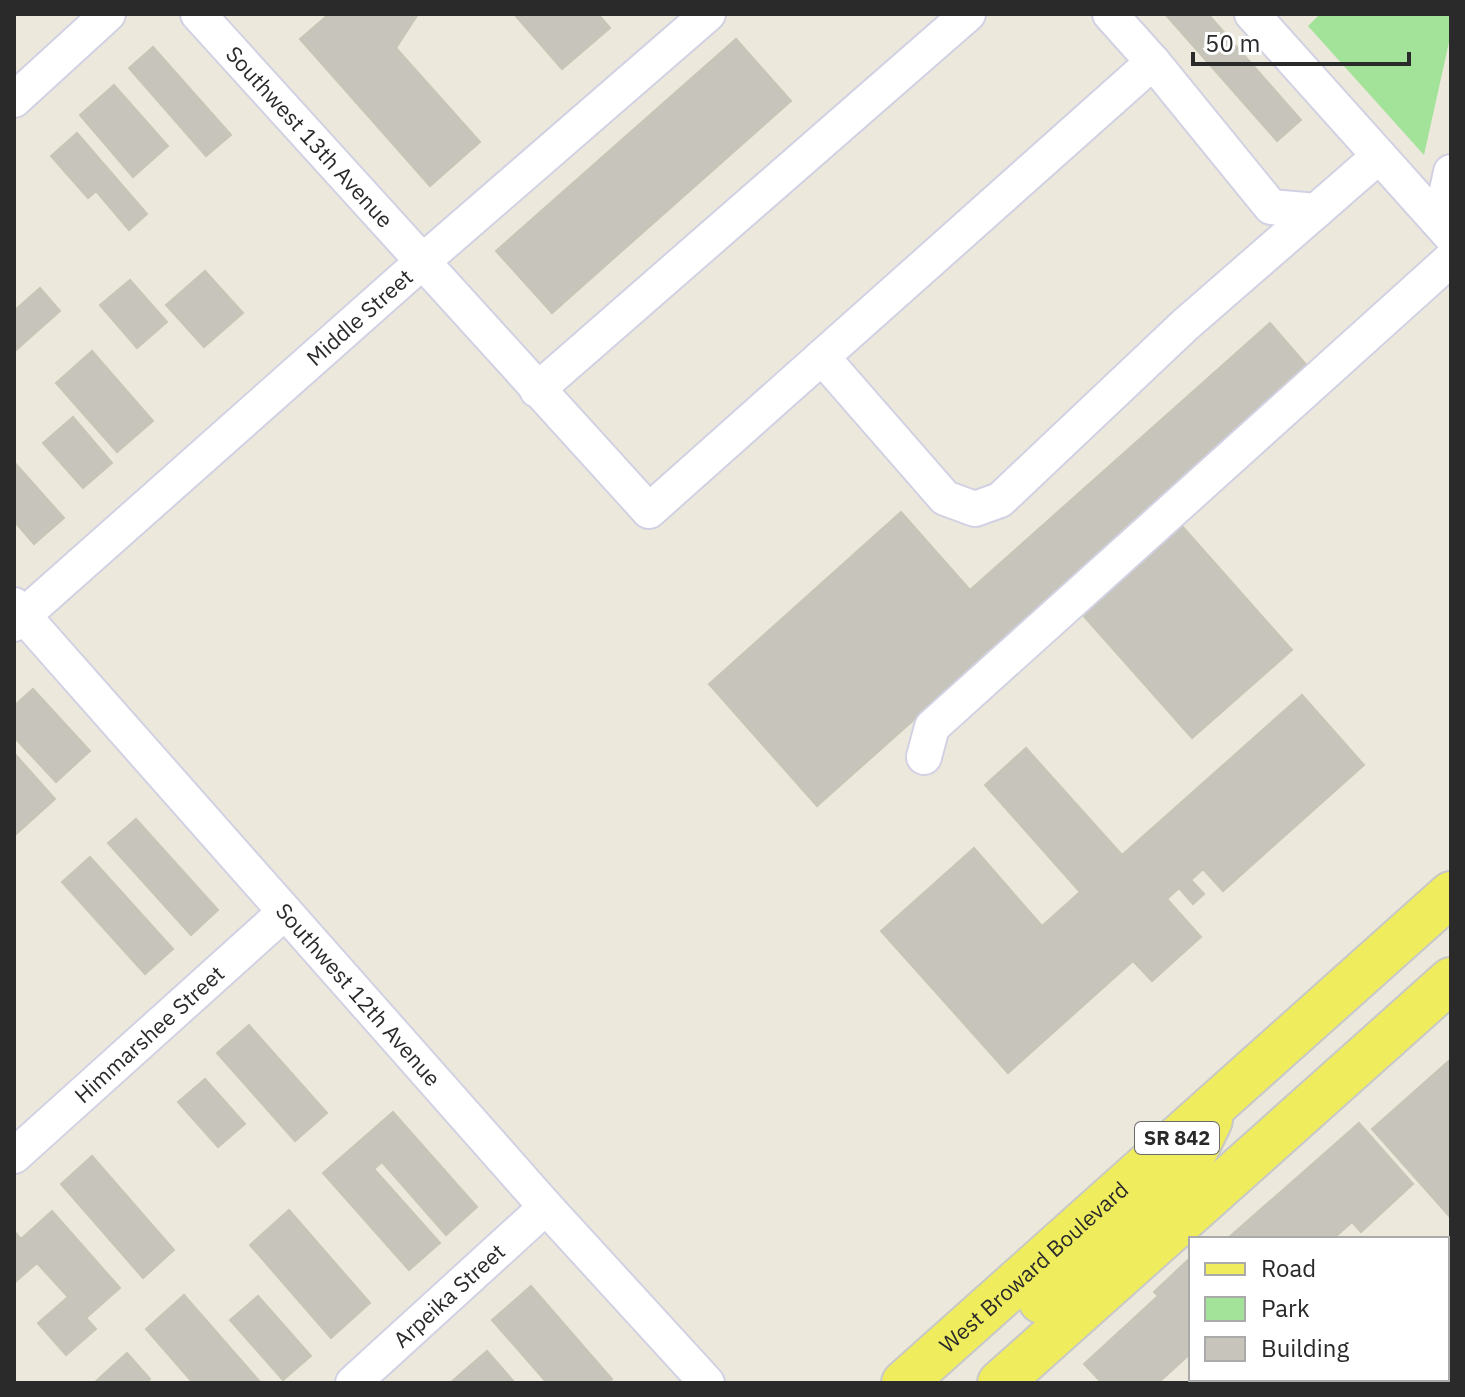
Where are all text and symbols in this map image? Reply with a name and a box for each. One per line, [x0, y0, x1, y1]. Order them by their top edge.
scale bar [1193, 16, 1409, 66]
text: 50 m [1205, 27, 1260, 59]
street label: Southwest 13th Avenue [220, 40, 400, 234]
street label: Middle Street [300, 262, 418, 372]
street label: Southwest 12th Avenue [270, 897, 448, 1092]
street label: Himmarshee Street [68, 959, 230, 1109]
road number: SR 842 [1135, 1122, 1219, 1154]
street label: West Broward Boulevard [933, 1175, 1134, 1359]
street label: Arpeika Street [387, 1237, 511, 1353]
legend [1189, 1237, 1449, 1381]
text: Road [1261, 1252, 1316, 1284]
text: Park [1261, 1292, 1310, 1324]
text: Building [1261, 1332, 1349, 1364]

